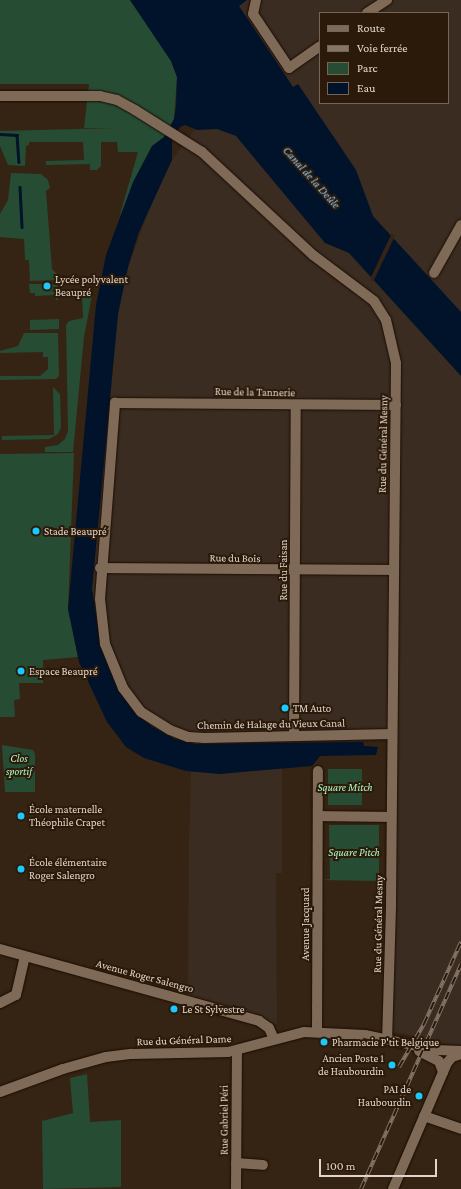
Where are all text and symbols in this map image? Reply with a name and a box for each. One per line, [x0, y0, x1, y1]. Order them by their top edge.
legend [319, 12, 449, 104]
text: Route [357, 21, 385, 35]
text: Voie ferrée [357, 41, 408, 55]
text: Parc [357, 61, 377, 75]
text: Eau [357, 81, 375, 95]
water label: Canal de la Deûle [279, 144, 343, 212]
place label: Lycée polyvalent Beaupré [55, 273, 128, 299]
marker: Lycée polyvalent Beaupré [42, 281, 52, 291]
street label: Rue de la Tannerie [215, 385, 295, 399]
street label: Rue du Général Mesny [376, 395, 390, 493]
place label: Stade Beaupré [44, 524, 107, 538]
marker: Stade Beaupré [31, 526, 41, 536]
street label: Rue du Faisan [276, 540, 290, 600]
street label: Rue du Bois [209, 551, 261, 565]
place label: Espace Beaupré [29, 664, 98, 678]
marker: Espace Beaupré [16, 666, 26, 676]
place label: TM Auto [293, 701, 331, 715]
marker: TM Auto [280, 703, 290, 713]
street label: Chemin de Halage du Vieux Canal [197, 716, 345, 732]
park label: Clos sportif [6, 752, 32, 778]
park label: Square Mitch [317, 780, 373, 794]
place label: École maternelle Théophile Crapet [29, 803, 105, 829]
marker: École maternelle Théophile Crapet [16, 811, 26, 821]
park label: Square Pitch [328, 845, 380, 859]
place label: École élémentaire Roger Salengro [29, 856, 107, 882]
marker: École élémentaire Roger Salengro [16, 864, 26, 874]
street label: Rue du Général Mesny [371, 875, 385, 973]
street label: Avenue Jacquard [298, 887, 312, 961]
street label: Avenue Roger Salengro [95, 957, 195, 995]
place label: Le St Sylvestre [182, 1002, 244, 1016]
marker: Le St Sylvestre [169, 1004, 179, 1014]
street label: Rue du Général Dame [136, 1032, 232, 1048]
place label: Pharmacie P'tit Belgique [332, 1035, 439, 1049]
marker: Pharmacie P'tit Belgique [319, 1037, 329, 1047]
place label: Ancien Poste 1 de Haubourdin [318, 1052, 384, 1078]
marker: Ancien Poste 1 de Haubourdin [387, 1060, 397, 1070]
place label: PAI de Haubourdin [358, 1083, 411, 1109]
street label: Rue Gabriel Péri [217, 1085, 231, 1155]
marker: PAI de Haubourdin [414, 1091, 424, 1101]
scale bar [321, 1151, 439, 1177]
text: 100 m [326, 1159, 355, 1173]

